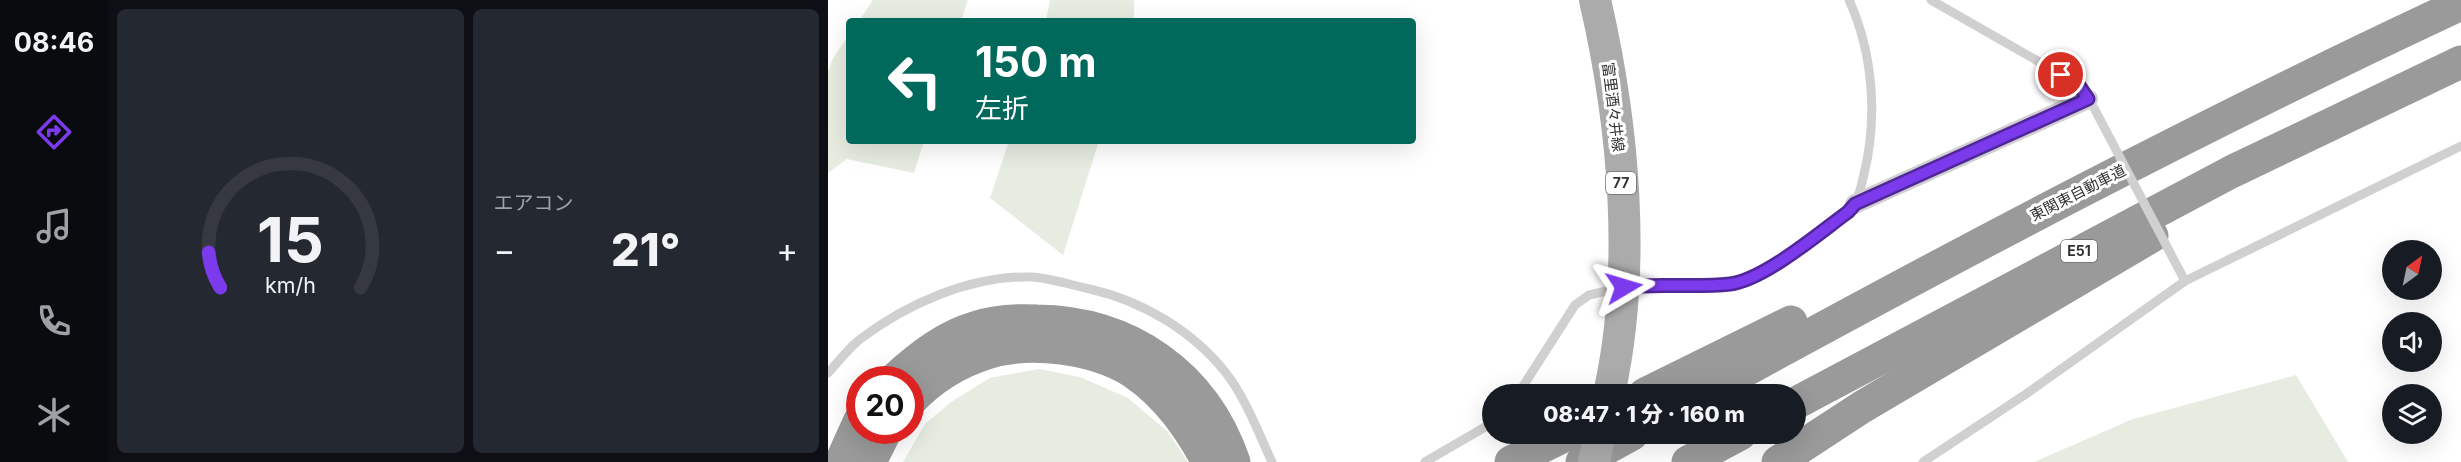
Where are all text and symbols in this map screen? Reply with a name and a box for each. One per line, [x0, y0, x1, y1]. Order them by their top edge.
text: 08:46 [14, 26, 94, 59]
text: 150 m [975, 36, 1097, 87]
icon: left [876, 42, 954, 120]
pin [2035, 49, 2086, 100]
icon: arrive [2044, 58, 2077, 91]
street label: 富里酒々井線 [1599, 61, 1628, 153]
text: 左折 [975, 92, 1029, 125]
icon: directions [33, 111, 75, 153]
street label: 東関東自動車道 [2027, 160, 2129, 225]
road number: 77 [1606, 172, 1636, 194]
text: エアコン [494, 191, 574, 215]
text: 15 [257, 202, 324, 277]
icon: music [33, 205, 75, 247]
text: 21° [611, 222, 680, 277]
text: − [494, 230, 515, 270]
text: + [776, 230, 798, 270]
road number: E51 [2061, 240, 2097, 262]
north arrow [2382, 240, 2442, 300]
map controls [2382, 240, 2442, 444]
position arrow [1592, 255, 1656, 319]
text: km/h [265, 272, 316, 298]
icon: phone [33, 300, 75, 342]
button: sound [2382, 312, 2442, 372]
speed limit sign: 20 [846, 366, 924, 444]
button: layers [2382, 384, 2442, 444]
icon: climate [33, 394, 75, 436]
text: 08:47 · 1 分 · 160 m [1543, 401, 1745, 427]

